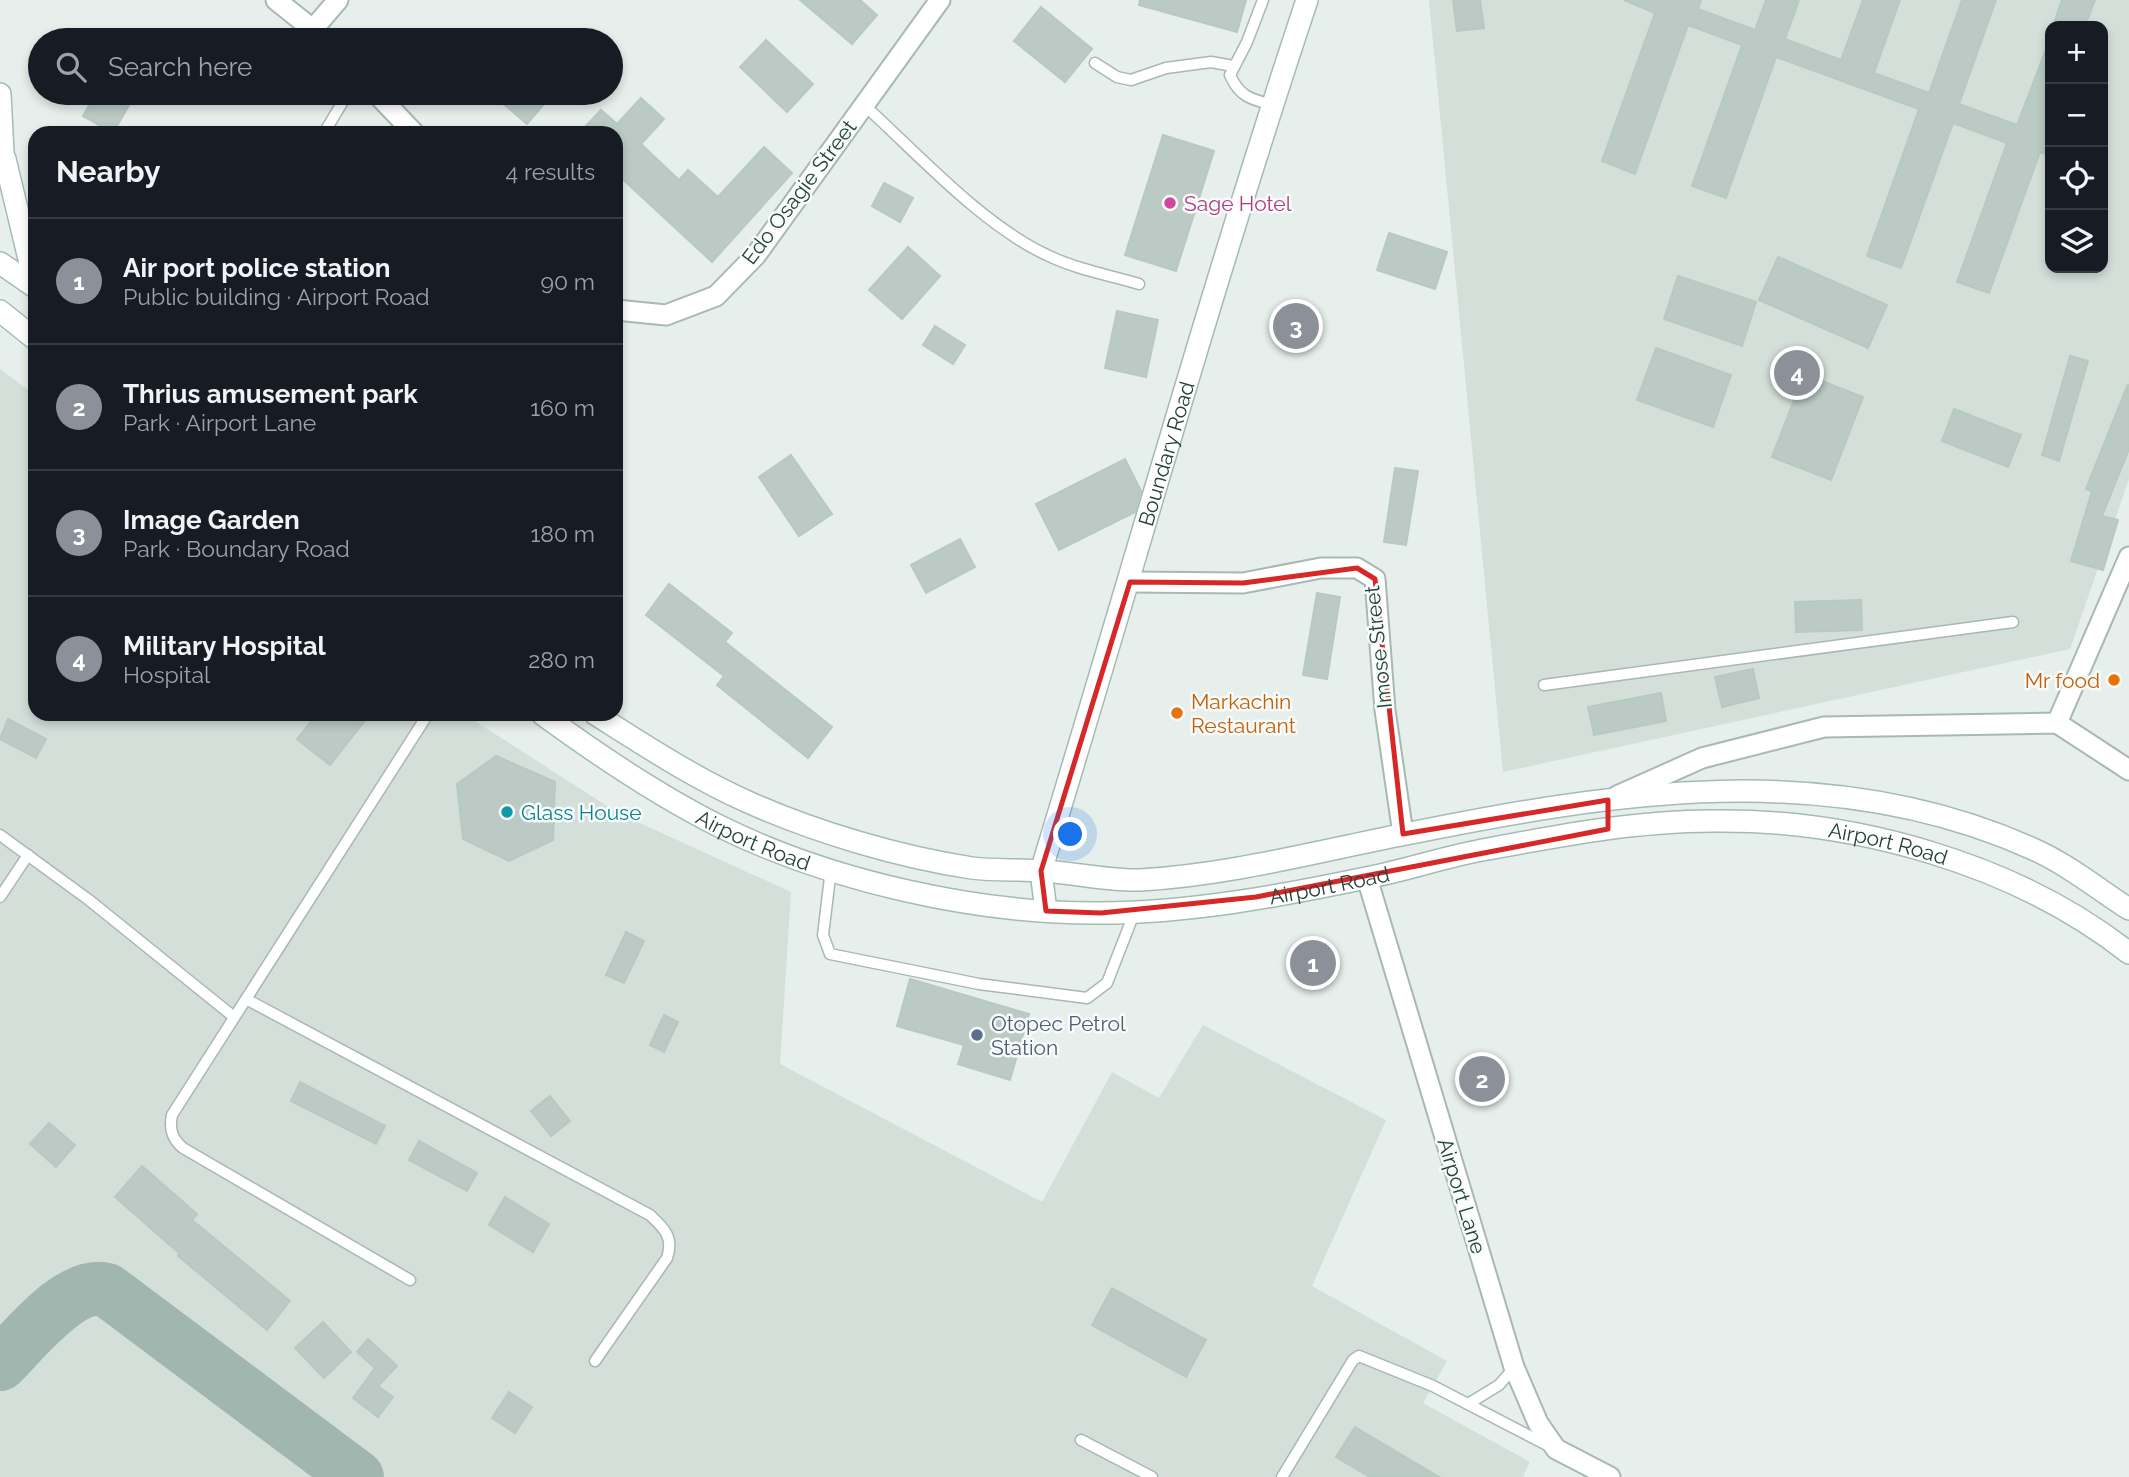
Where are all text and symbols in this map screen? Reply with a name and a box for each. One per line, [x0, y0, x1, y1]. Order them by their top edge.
map controls [2045, 21, 2108, 273]
button: + [2045, 21, 2108, 84]
search box [28, 28, 623, 105]
icon: search [52, 48, 90, 86]
text: Search here [108, 52, 252, 82]
button: − [2045, 84, 2108, 147]
street label: Edo Osagie Street [737, 115, 861, 269]
button: locate [2045, 147, 2108, 210]
text: Nearby [56, 154, 160, 189]
text: 4 results [506, 158, 595, 185]
place label: Sage Hotel [1184, 191, 1292, 216]
marker: Sage Hotel [1162, 195, 1178, 211]
button: layers [2045, 210, 2108, 273]
text: Air port police station [123, 253, 390, 283]
text: 1 [73, 268, 85, 295]
text: 90 m [540, 268, 595, 295]
text: Public building · Airport Road [123, 283, 430, 310]
pin: 3 [1273, 300, 1319, 352]
pin: 4 [1774, 347, 1820, 399]
street label: Boundary Road [1132, 378, 1199, 529]
text: Thrius amusement park [123, 379, 418, 409]
text: 2 [73, 394, 85, 421]
text: 160 m [530, 394, 595, 421]
text: Park · Airport Lane [123, 409, 316, 436]
text: Image Garden [123, 505, 300, 535]
text: 3 [73, 520, 85, 547]
text: 180 m [530, 520, 595, 547]
text: Park · Boundary Road [123, 535, 350, 562]
street label: Imose Street [1359, 585, 1397, 709]
text: Military Hospital [123, 631, 326, 661]
text: 4 [72, 646, 86, 673]
text: 280 m [528, 646, 595, 673]
text: Hospital [123, 661, 210, 688]
place label: Mr food [2025, 668, 2100, 693]
marker: Mr food [2106, 672, 2122, 688]
place label: Markachin Restaurant [1191, 689, 1296, 738]
marker: Markachin Restaurant [1169, 705, 1185, 721]
place label: Glass House [521, 800, 642, 825]
marker: Glass House [499, 804, 515, 820]
street label: Airport Road [692, 804, 814, 875]
your location [1053, 817, 1087, 851]
street label: Airport Road [1827, 817, 1951, 870]
street label: Airport Road [1267, 861, 1392, 909]
pin: 1 [1290, 937, 1336, 989]
place label: Otopec Petrol Station [991, 1011, 1126, 1060]
marker: Otopec Petrol Station [969, 1027, 985, 1043]
pin: 2 [1459, 1053, 1505, 1105]
street label: Airport Lane [1433, 1135, 1491, 1257]

